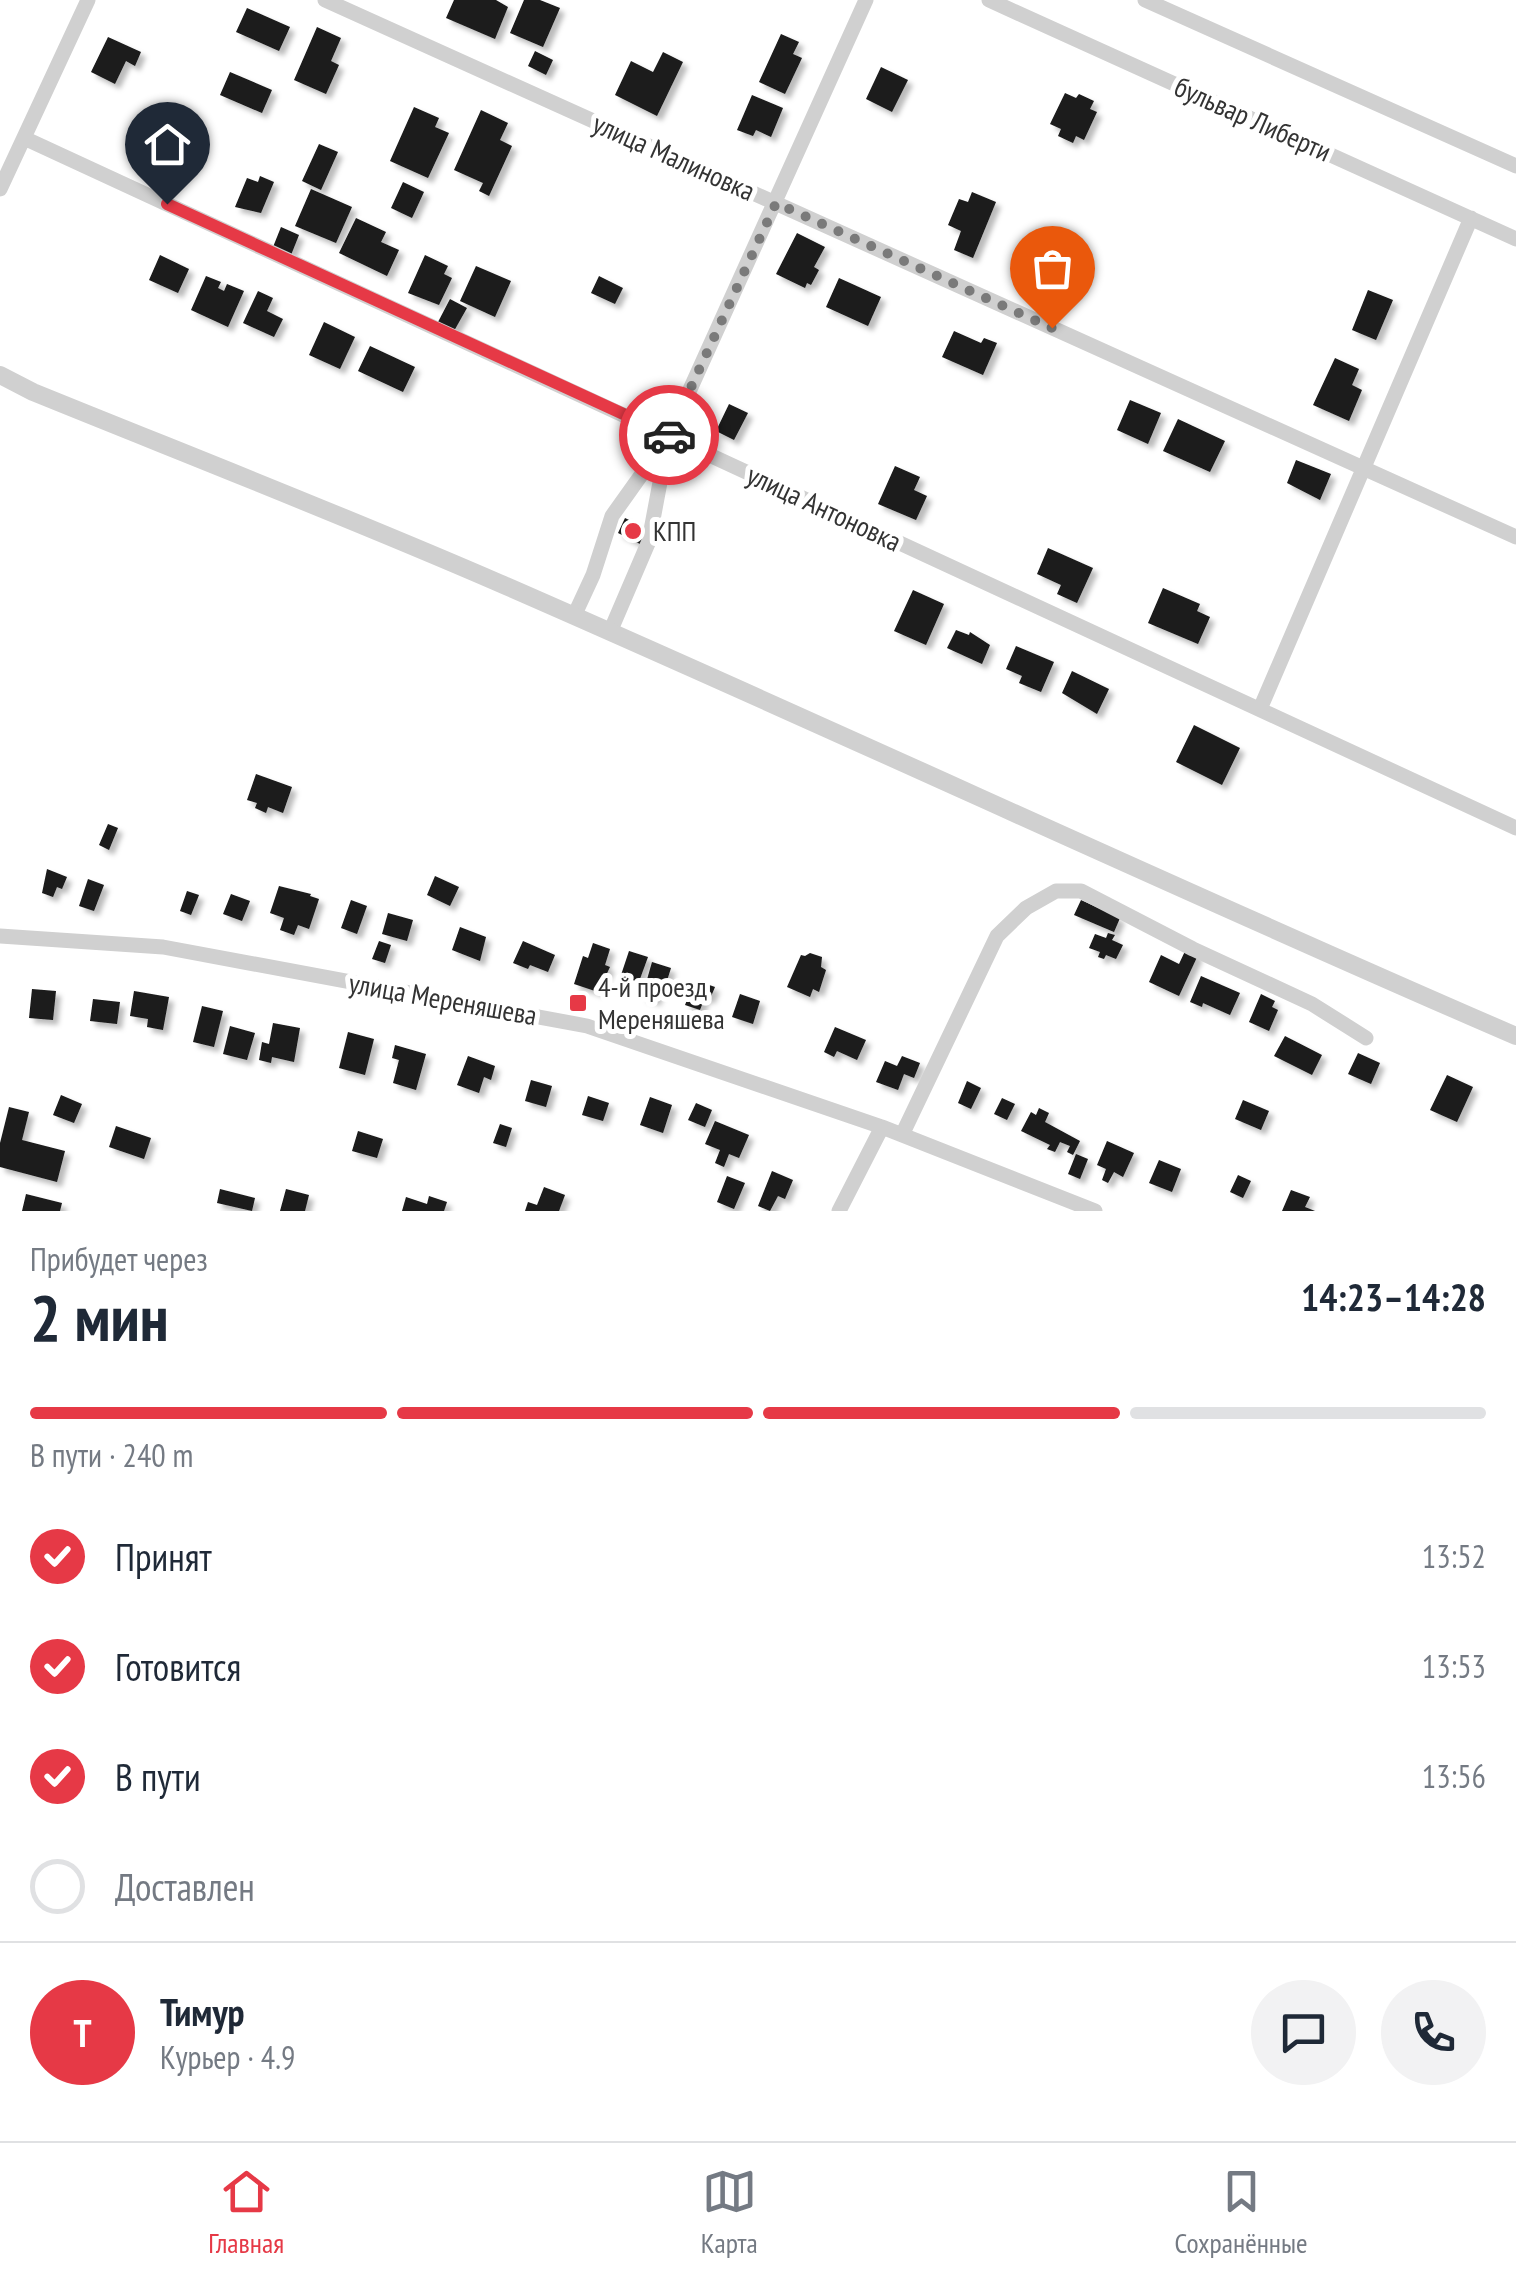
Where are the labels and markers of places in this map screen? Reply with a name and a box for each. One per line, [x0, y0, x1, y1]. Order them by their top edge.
pin [125, 102, 210, 205]
pin [1010, 226, 1095, 329]
place label: КПП [653, 512, 696, 549]
marker: КПП [622, 520, 644, 542]
place label: 4-й проезд Мереняшева [598, 968, 725, 1037]
marker: 4-й проезд Мереняшева [567, 992, 589, 1014]

